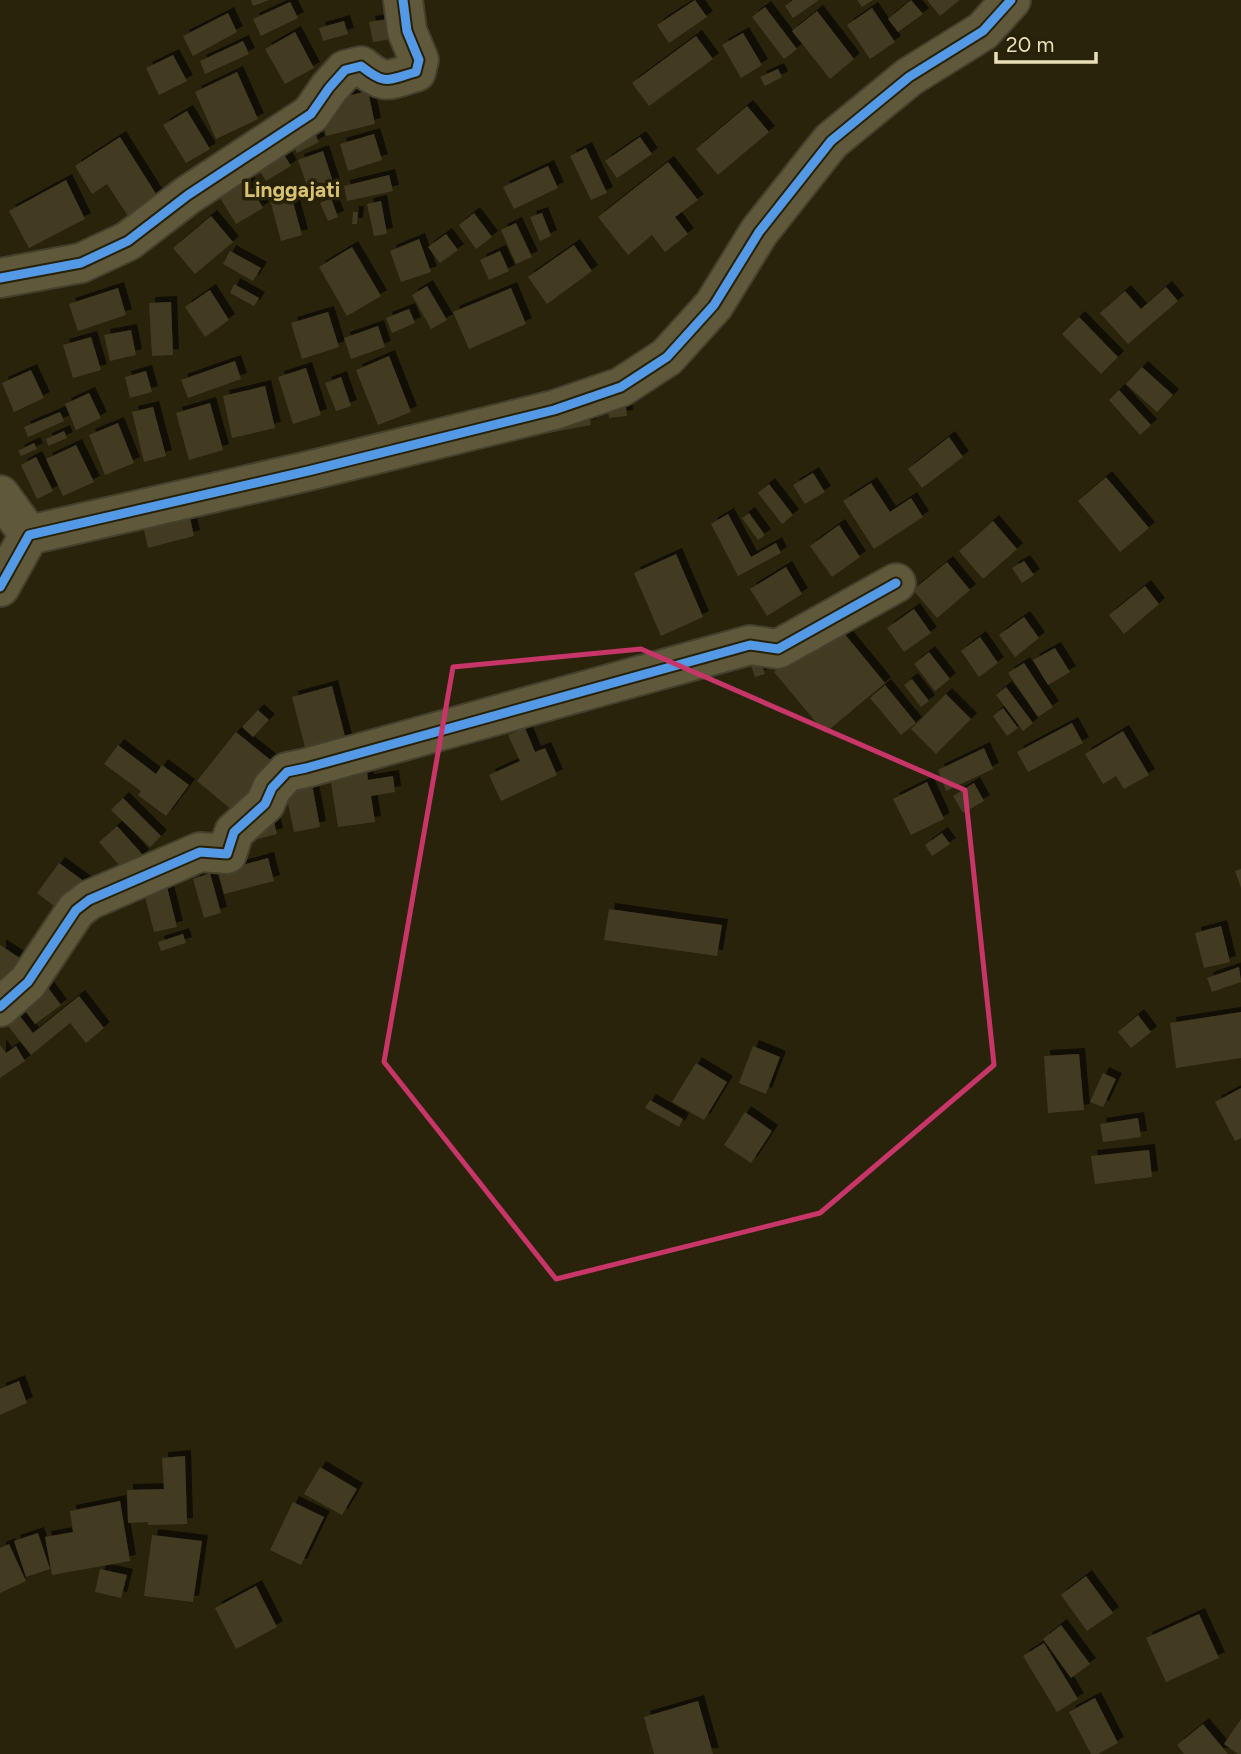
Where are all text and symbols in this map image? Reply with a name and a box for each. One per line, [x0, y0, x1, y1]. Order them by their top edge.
scale bar [996, 21, 1096, 65]
text: 20 m [1006, 32, 1054, 57]
district label: Linggajati [244, 177, 340, 202]

